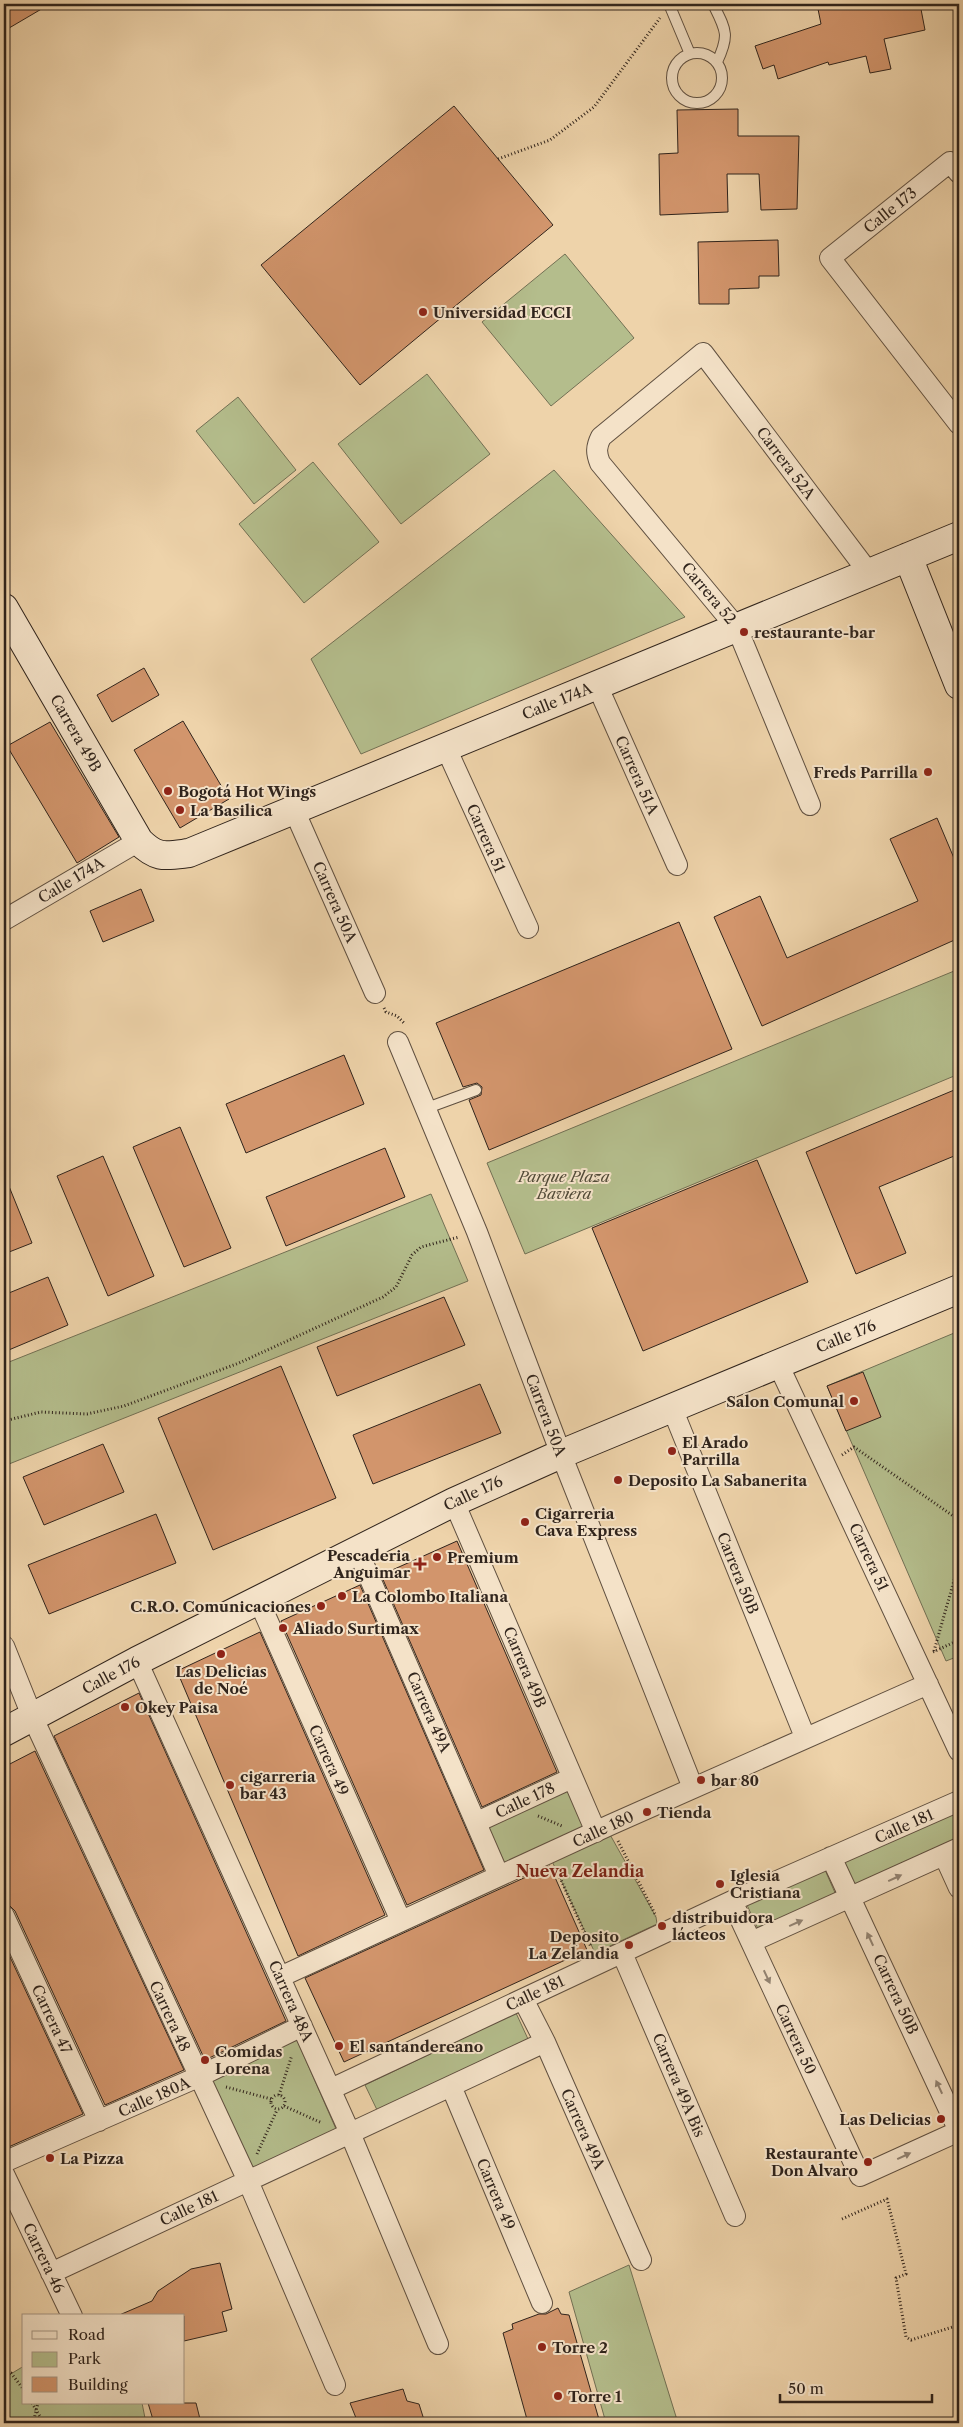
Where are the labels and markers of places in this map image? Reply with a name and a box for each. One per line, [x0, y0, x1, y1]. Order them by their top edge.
place label: Universidad ECCI [433, 303, 572, 322]
marker: Universidad ECCI [417, 306, 429, 318]
place label: restaurante-bar [754, 623, 876, 642]
marker: restaurante-bar [738, 626, 750, 638]
place label: Freds Parrilla [813, 763, 918, 782]
marker: Freds Parrilla [922, 766, 934, 778]
place label: Bogotá Hot Wings [178, 782, 316, 801]
marker: Bogotá Hot Wings [162, 785, 174, 797]
place label: La Basilica [190, 801, 273, 820]
marker: La Basilica [174, 804, 186, 816]
place label: Salon Comunal [726, 1392, 844, 1411]
marker: Salon Comunal [848, 1395, 860, 1407]
place label: El Arado Parrilla [682, 1433, 748, 1469]
marker: El Arado Parrilla [666, 1445, 678, 1457]
place label: Deposito La Sabanerita [628, 1471, 807, 1490]
marker: Deposito La Sabanerita [612, 1474, 624, 1486]
place label: Cigarreria Cava Express [535, 1504, 637, 1540]
marker: Cigarreria Cava Express [519, 1516, 531, 1528]
place label: Pescaderia Anguimar [327, 1546, 411, 1582]
place label: Premium [447, 1548, 519, 1567]
marker: Premium [431, 1551, 443, 1563]
marker: Pescaderia Anguimar [414, 1558, 426, 1570]
place label: La Colombo Italiana [352, 1587, 508, 1606]
marker: La Colombo Italiana [336, 1590, 348, 1602]
place label: C.R.O. Comunicaciones [130, 1597, 311, 1616]
marker: C.R.O. Comunicaciones [315, 1600, 327, 1612]
place label: Aliado Surtimax [292, 1619, 419, 1638]
marker: Aliado Surtimax [277, 1622, 289, 1634]
marker: Las Delicias de Noé [215, 1648, 227, 1660]
place label: Las Delicias de Noé [175, 1662, 267, 1698]
place label: Okey Paisa [135, 1698, 218, 1717]
marker: Okey Paisa [119, 1701, 131, 1713]
place label: cigarreria bar 43 [239, 1767, 316, 1803]
place label: bar 80 [710, 1771, 759, 1790]
marker: bar 80 [695, 1774, 707, 1786]
marker: cigarreria bar 43 [224, 1779, 236, 1791]
place label: Tienda [657, 1803, 712, 1822]
marker: Tienda [641, 1806, 653, 1818]
place label: Iglesia Cristiana [730, 1866, 801, 1902]
marker: Iglesia Cristiana [714, 1878, 726, 1890]
place label: distribuidora lácteos [672, 1908, 774, 1944]
marker: distribuidora lácteos [656, 1920, 668, 1932]
place label: Deposito La Zelandia [528, 1927, 619, 1963]
marker: Deposito La Zelandia [623, 1939, 635, 1951]
place label: El santandereano [349, 2037, 483, 2056]
marker: El santandereano [333, 2040, 345, 2052]
place label: Comidas Lorena [215, 2042, 283, 2078]
marker: Comidas Lorena [199, 2054, 211, 2066]
place label: Las Delicias [839, 2110, 931, 2129]
marker: Las Delicias [935, 2113, 947, 2125]
place label: Restaurante Don Alvaro [765, 2144, 858, 2180]
place label: La Pizza [60, 2149, 124, 2168]
marker: La Pizza [44, 2152, 56, 2164]
marker: Restaurante Don Alvaro [862, 2156, 874, 2168]
place label: Torre 2 [552, 2338, 608, 2357]
marker: Torre 2 [536, 2341, 548, 2353]
place label: Torre 1 [568, 2387, 622, 2406]
marker: Torre 1 [552, 2390, 564, 2402]

